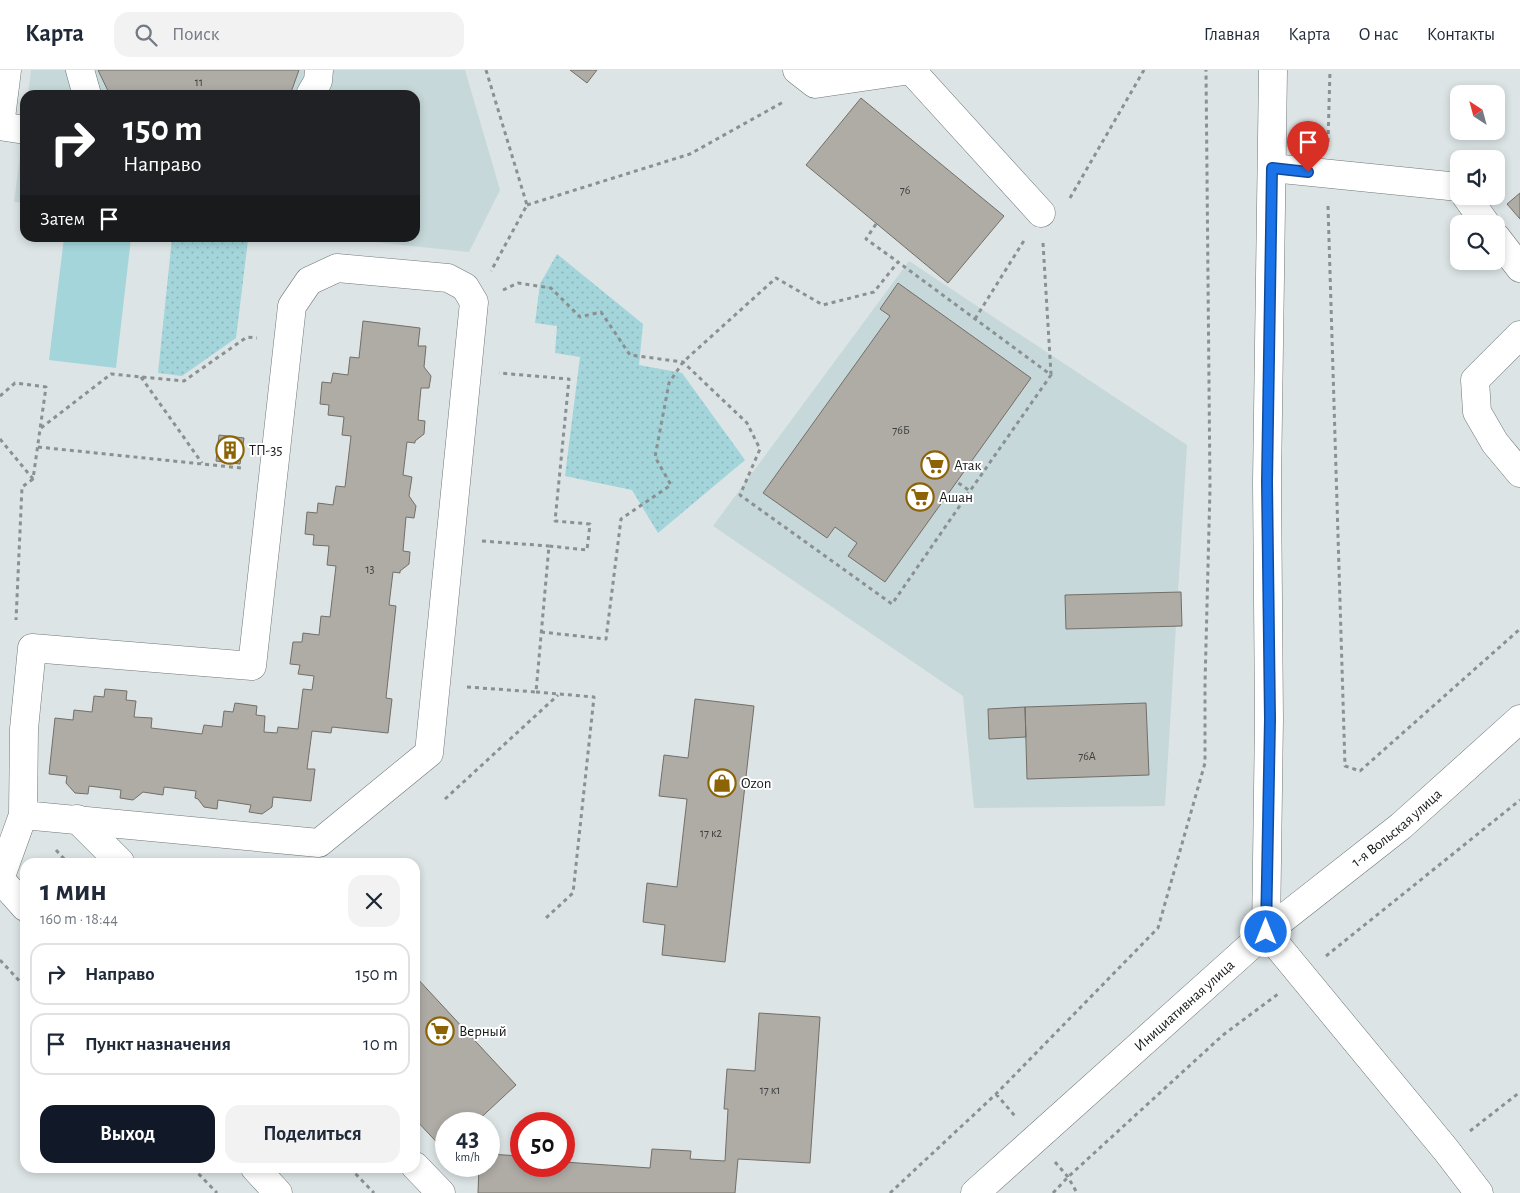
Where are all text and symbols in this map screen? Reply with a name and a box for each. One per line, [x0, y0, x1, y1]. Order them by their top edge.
search box [114, 12, 464, 57]
icon: search [132, 21, 160, 49]
text: Карта [25, 22, 84, 46]
text: Поиск [172, 25, 219, 44]
text: Главная [1204, 26, 1260, 44]
text: Карта [1288, 26, 1330, 44]
text: О нас [1358, 26, 1399, 44]
text: Контакты [1427, 26, 1495, 44]
house number: 11 [195, 76, 203, 88]
north arrow [1450, 85, 1505, 140]
map controls [1450, 85, 1505, 270]
icon: right [40, 110, 105, 175]
text: 150 m [123, 112, 203, 147]
pin [1287, 121, 1329, 172]
icon: arrive [1294, 128, 1322, 156]
button: sound [1450, 150, 1505, 205]
text: Направо [123, 153, 201, 175]
house number: 76 [900, 184, 911, 196]
icon: arrive [95, 205, 123, 233]
text: Затем [40, 210, 85, 229]
button: search [1450, 215, 1505, 270]
house number: 76Б [892, 424, 910, 436]
building icon: ТП-35 [215, 435, 245, 465]
place label: ТП-35 [249, 443, 283, 458]
supermarket icon: Атак [920, 450, 950, 480]
place label: Атак [954, 458, 982, 473]
supermarket icon: Ашан [905, 482, 935, 512]
place label: Ашан [939, 490, 973, 505]
house number: 13 [365, 563, 375, 575]
house number: 76А [1078, 750, 1096, 762]
shop icon: Ozon [707, 768, 737, 798]
place label: Ozon [741, 776, 771, 791]
street label: 1-я Вольская улица [1349, 786, 1445, 870]
house number: 17 к2 [700, 827, 723, 839]
button: close [348, 875, 400, 927]
text: 1 мин [40, 876, 107, 906]
position arrow [1239, 905, 1291, 957]
text: 160 m · 18:44 [40, 911, 118, 927]
street label: Инициативная улица [1132, 957, 1238, 1054]
icon: right [42, 960, 70, 988]
text: Направо [85, 965, 155, 984]
text: 150 m [355, 965, 398, 984]
supermarket icon: Верный [425, 1016, 455, 1046]
place label: Верный [459, 1024, 507, 1039]
icon: arrive [42, 1030, 70, 1058]
text: Пункт назначения [85, 1035, 231, 1054]
text: 10 m [363, 1035, 398, 1054]
house number: 17 к1 [760, 1084, 780, 1096]
button: Выход [40, 1105, 215, 1163]
button: Поделиться [225, 1105, 400, 1163]
speed limit sign: 50 [510, 1112, 575, 1177]
text: 43 [456, 1126, 479, 1151]
text: km/h [455, 1151, 480, 1163]

